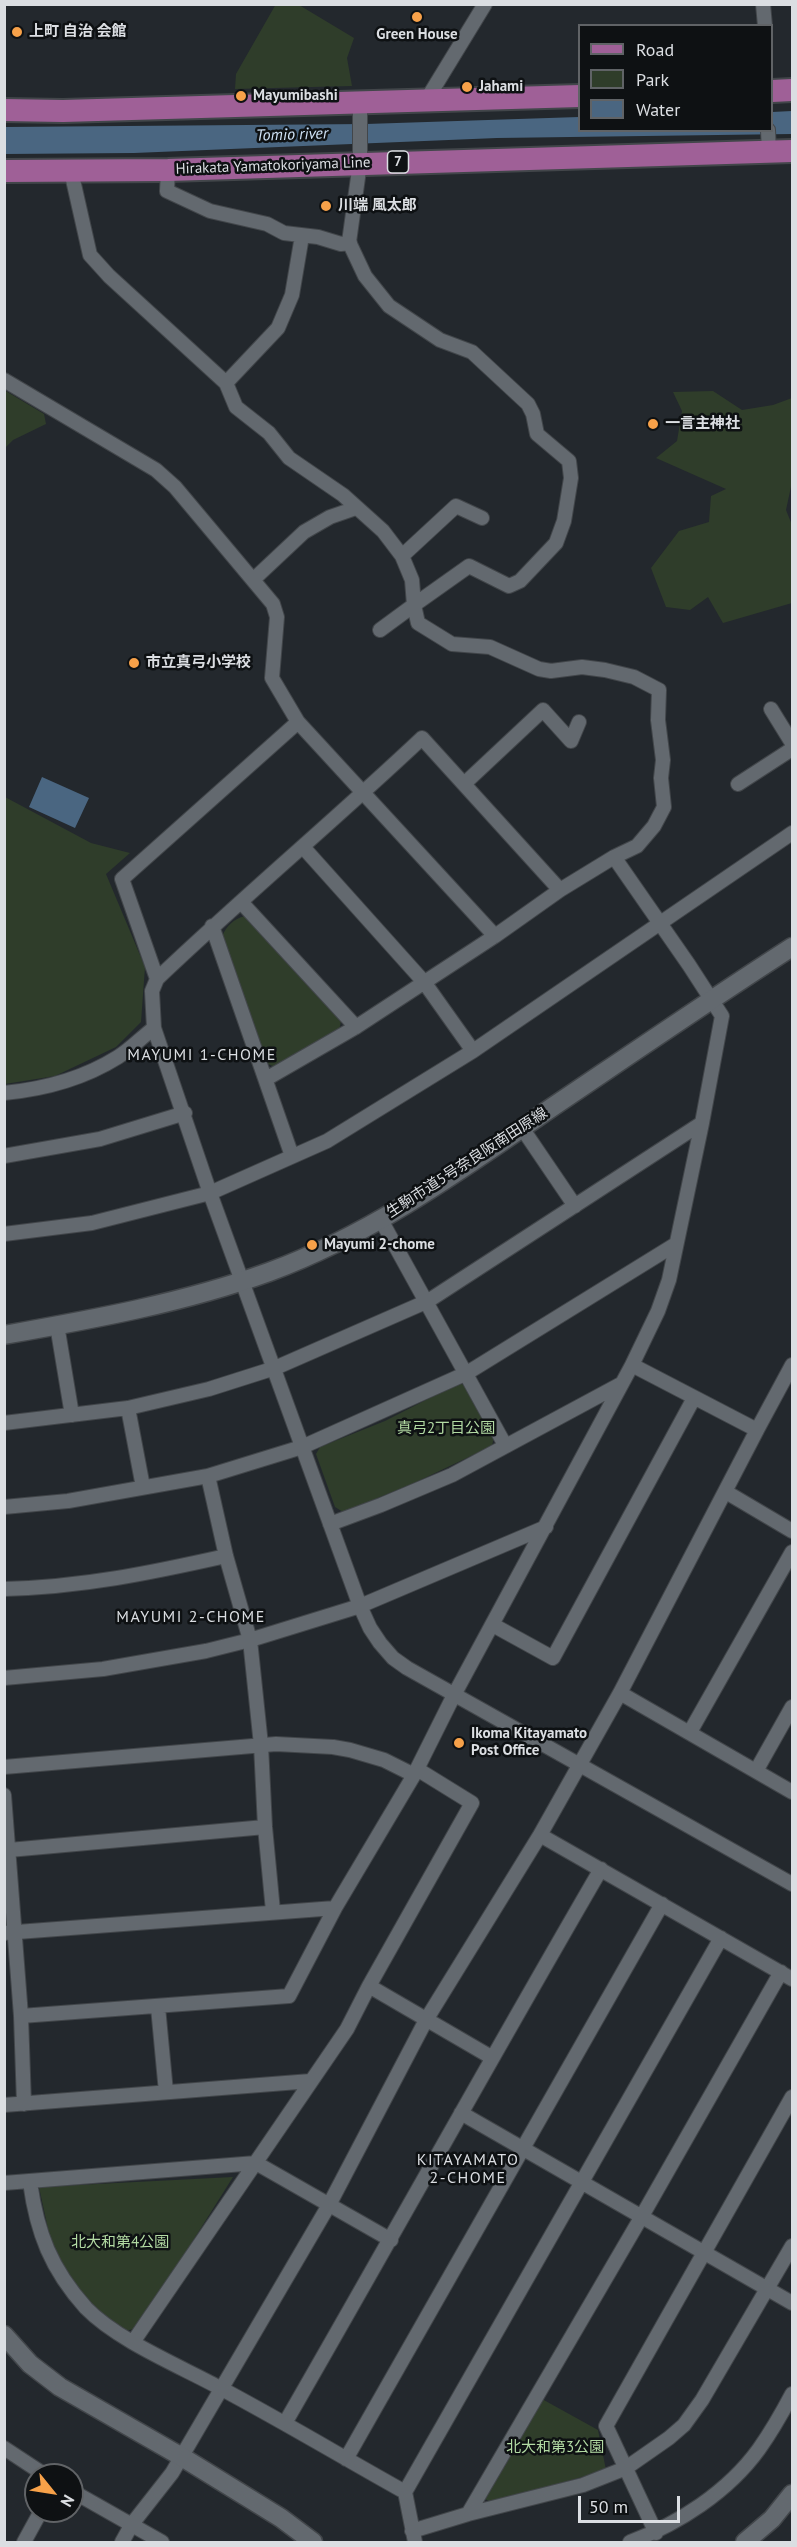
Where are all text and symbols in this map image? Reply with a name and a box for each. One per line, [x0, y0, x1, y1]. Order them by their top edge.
marker: Green House [410, 10, 424, 24]
place label: 上町 自治 会館 [29, 23, 127, 41]
legend [578, 24, 773, 132]
marker: 上町 自治 会館 [10, 25, 24, 39]
place label: Green House [376, 26, 458, 44]
text: Road [636, 38, 674, 61]
text: Park [636, 68, 669, 91]
place label: Jahami [479, 78, 523, 96]
marker: Jahami [460, 80, 474, 94]
place label: Mayumibashi [253, 87, 338, 105]
marker: Mayumibashi [234, 89, 248, 103]
text: Water [636, 98, 680, 121]
water label: Tomio river [256, 124, 328, 146]
road number: 7 [388, 151, 408, 173]
street label: Hirakata Yamatokoriyama Line [175, 154, 371, 178]
place label: 川端 風太郎 [338, 197, 417, 215]
marker: 川端 風太郎 [319, 199, 333, 213]
place label: 一言主神社 [665, 415, 740, 433]
marker: 一言主神社 [646, 417, 660, 431]
place label: 市立真弓小学校 [146, 654, 251, 672]
marker: 市立真弓小学校 [127, 656, 141, 670]
district label: MAYUMI 1-CHOME [127, 1045, 277, 1065]
street label: 生駒市道5号奈良阪南田原線 [383, 1104, 551, 1222]
place label: Mayumi 2-chome [324, 1236, 435, 1254]
marker: Mayumi 2-chome [305, 1238, 319, 1252]
park label: 真弓2丁目公園 [397, 1420, 495, 1438]
district label: MAYUMI 2-CHOME [116, 1607, 266, 1627]
place label: Ikoma Kitayamato Post Office [471, 1725, 587, 1760]
marker: Ikoma Kitayamato Post Office [452, 1736, 466, 1750]
district label: KITAYAMATO 2-CHOME [417, 2150, 519, 2188]
park label: 北大和第4公園 [71, 2234, 169, 2252]
park label: 北大和第3公園 [506, 2439, 604, 2457]
north arrow [24, 2463, 84, 2523]
scale bar [581, 2484, 683, 2522]
text: N [57, 2491, 79, 2511]
text: 50 m [589, 2495, 628, 2518]

